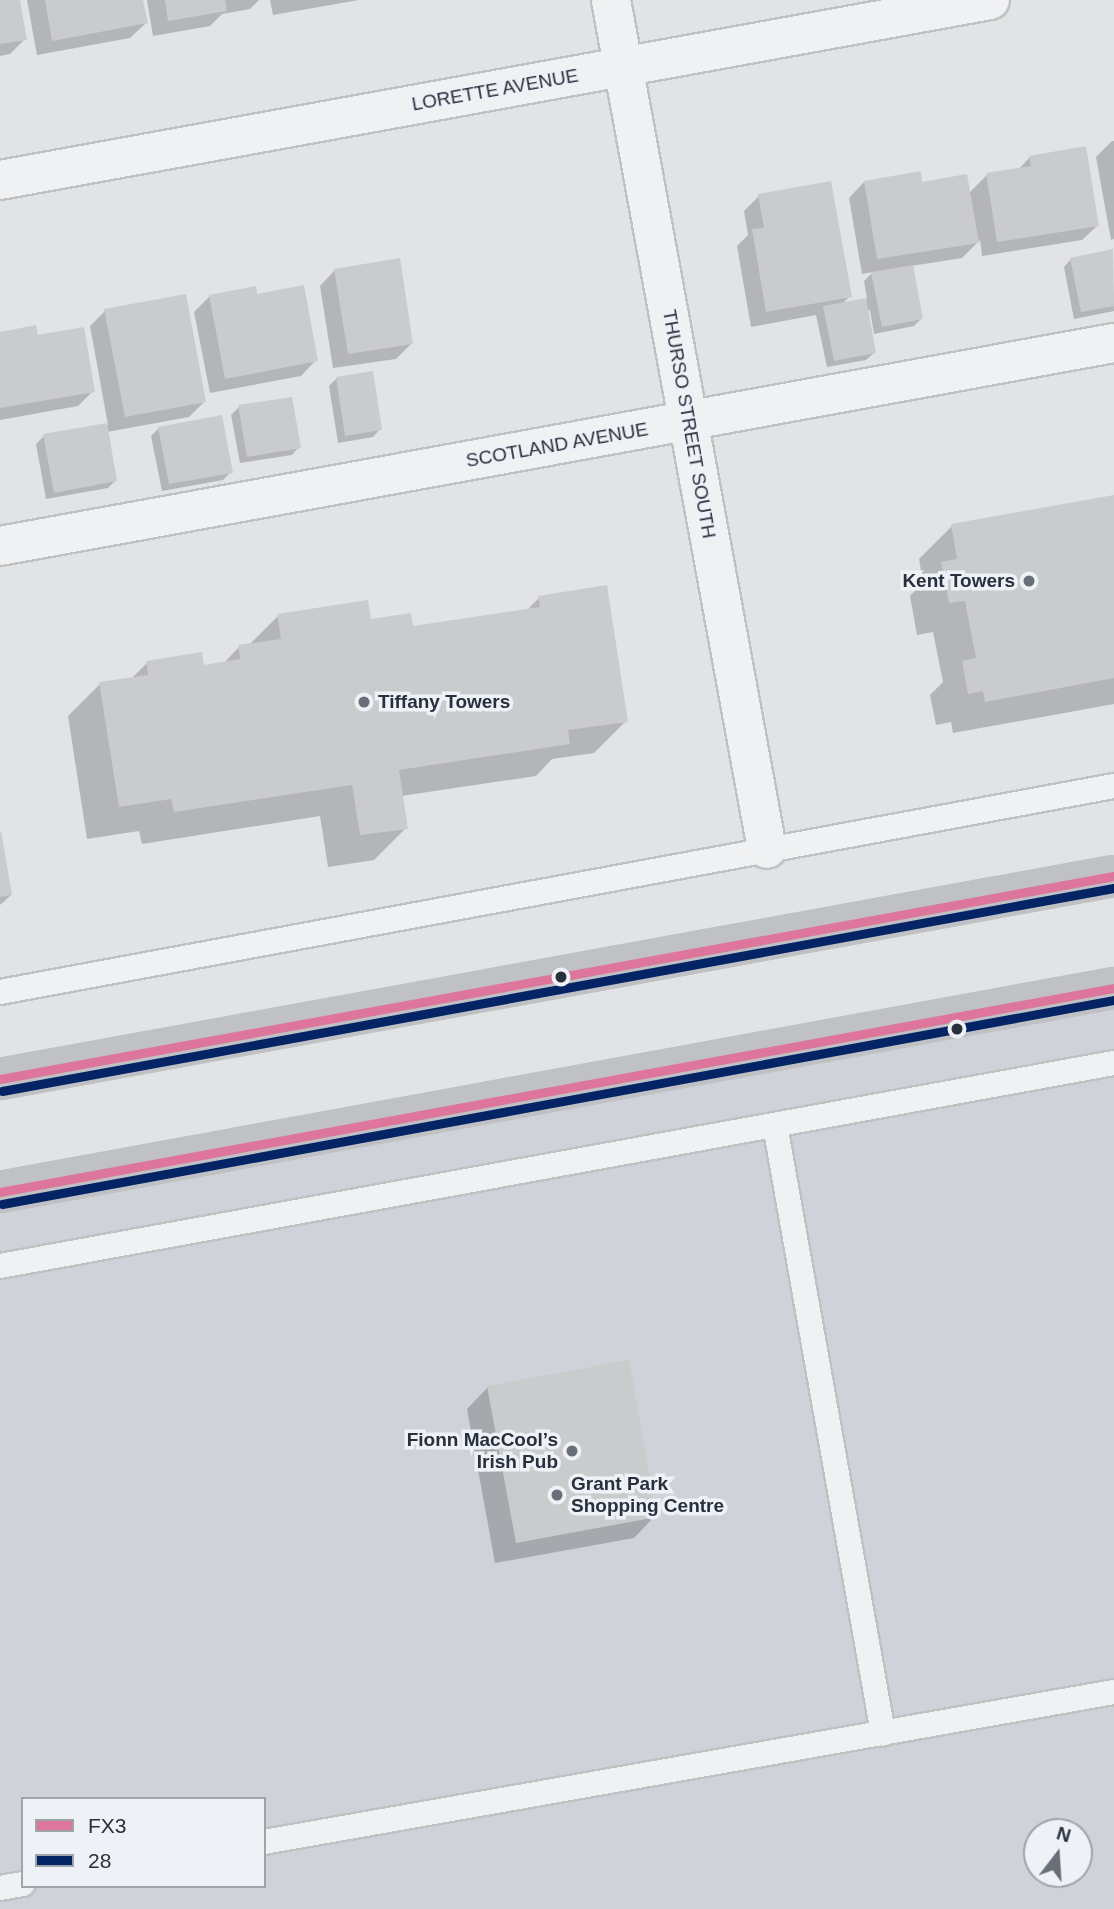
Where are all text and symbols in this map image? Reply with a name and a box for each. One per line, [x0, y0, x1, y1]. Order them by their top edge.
street label: LORETTE AVENUE [409, 64, 581, 116]
street label: THURSO STREET SOUTH [658, 308, 720, 540]
street label: SCOTLAND AVENUE [464, 418, 650, 472]
place label: Kent Towers [902, 570, 1015, 592]
marker: Kent Towers [1021, 573, 1037, 589]
place label: Tiffany Towers [378, 691, 510, 713]
marker: Tiffany Towers [356, 694, 372, 710]
unlabelled marker [554, 970, 568, 984]
unlabelled marker [950, 1022, 964, 1036]
place label: Fionn MacCool’s Irish Pub [407, 1429, 558, 1473]
marker: Fionn MacCool’s Irish Pub [564, 1443, 580, 1459]
place label: Grant Park Shopping Centre [571, 1473, 724, 1517]
marker: Grant Park Shopping Centre [549, 1487, 565, 1503]
legend [21, 1797, 266, 1888]
text: FX3 [88, 1814, 127, 1837]
north arrow [1023, 1818, 1093, 1888]
text: N [1054, 1822, 1073, 1846]
text: 28 [88, 1849, 111, 1872]

